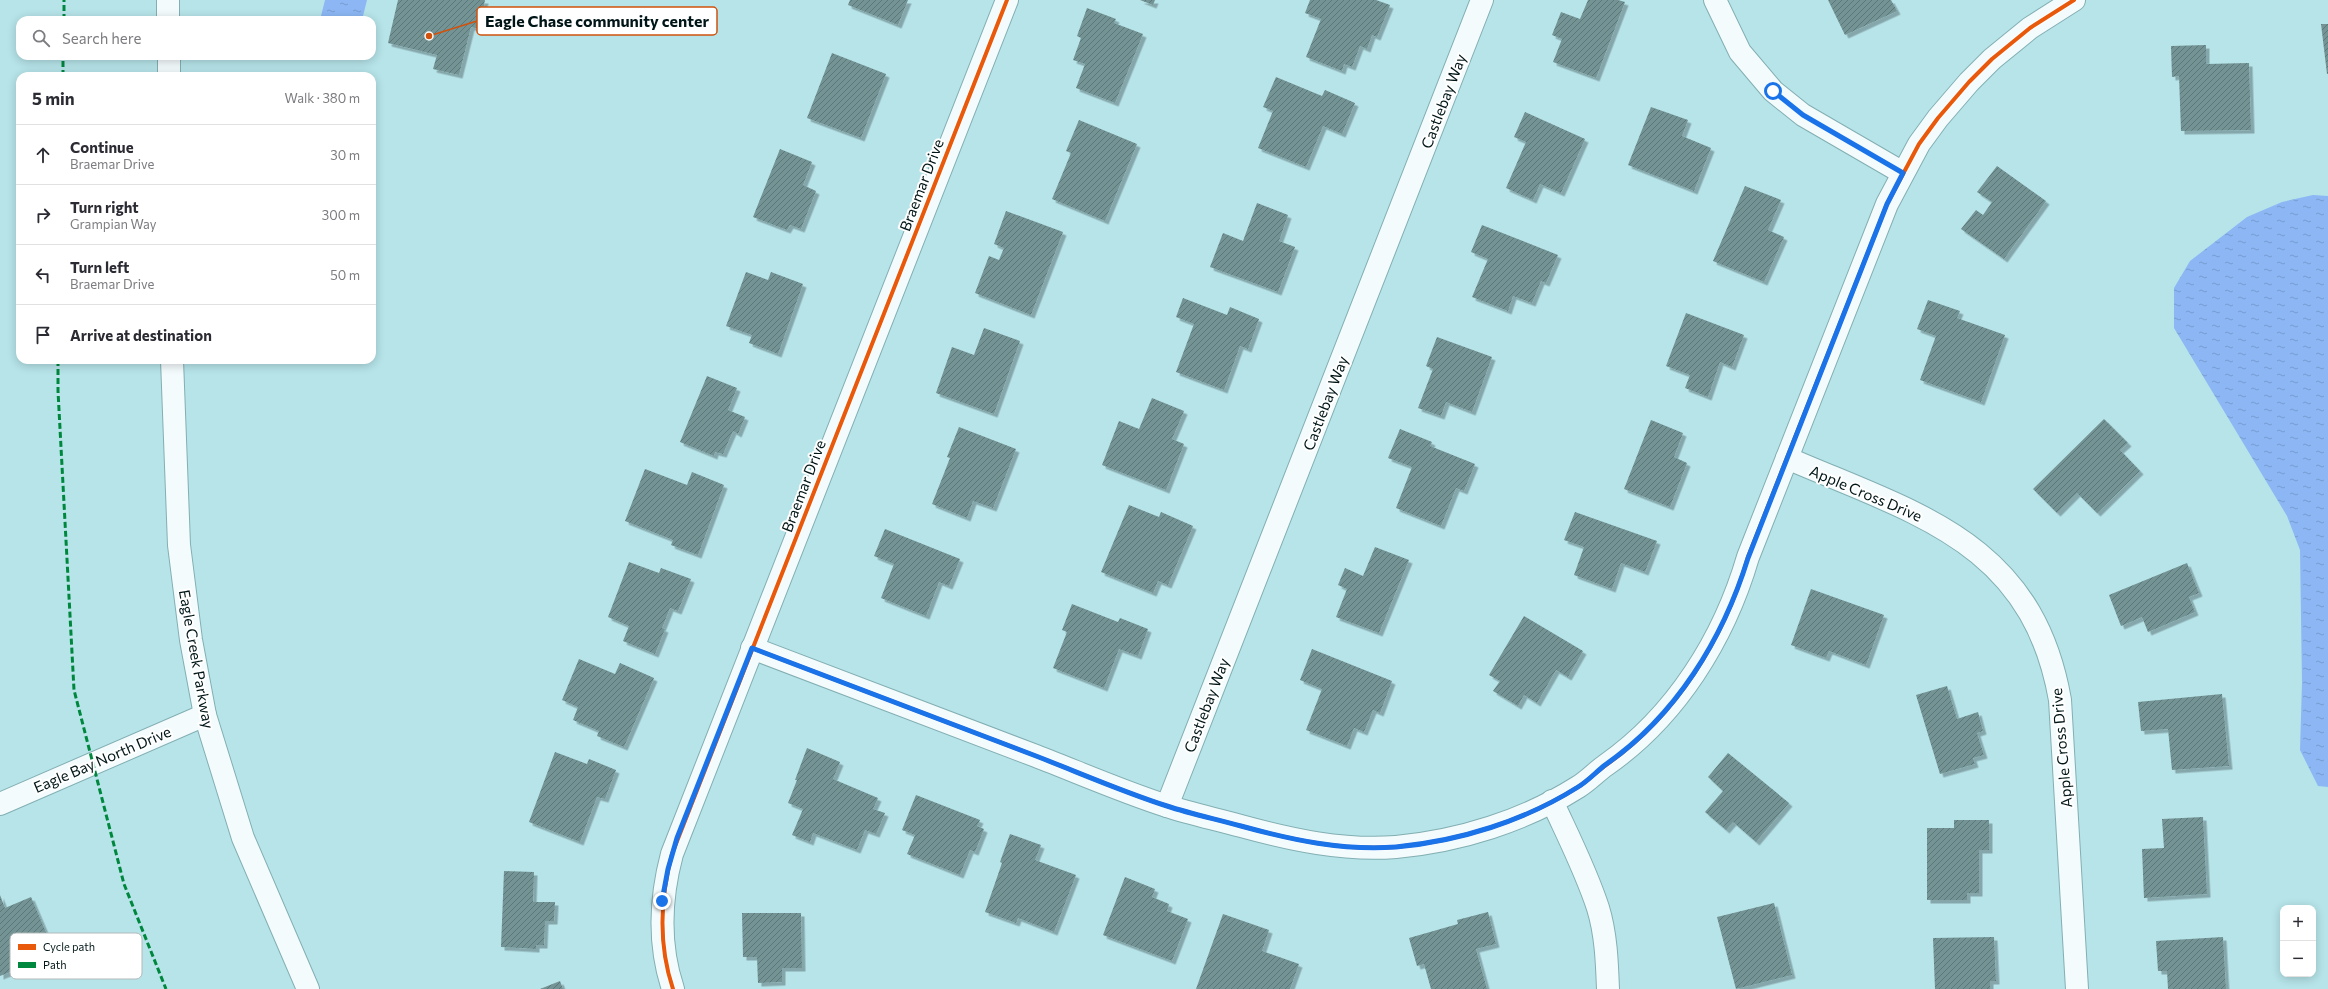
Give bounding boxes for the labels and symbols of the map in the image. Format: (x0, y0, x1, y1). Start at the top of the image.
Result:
callout: Eagle Chase community center (477, 7, 717, 35)
text: Eagle Chase community center (485, 11, 709, 30)
street label: Castlebay Way (1417, 51, 1469, 151)
route start (1764, 82, 1782, 100)
street label: Braemar Drive (895, 136, 947, 234)
street label: Castlebay Way (1299, 353, 1351, 453)
street label: Braemar Drive (777, 437, 829, 535)
street label: Apple Cross Drive (1807, 461, 1925, 525)
street label: Eagle Creek Parkway (176, 588, 218, 730)
street label: Castlebay Way (1180, 655, 1232, 755)
street label: Apple Cross Drive (2047, 687, 2075, 809)
street label: Eagle Bay North Drive (31, 722, 174, 796)
route end (653, 892, 671, 910)
legend (10, 933, 142, 979)
text: Cycle path (43, 940, 95, 953)
text: Path (43, 958, 66, 971)

